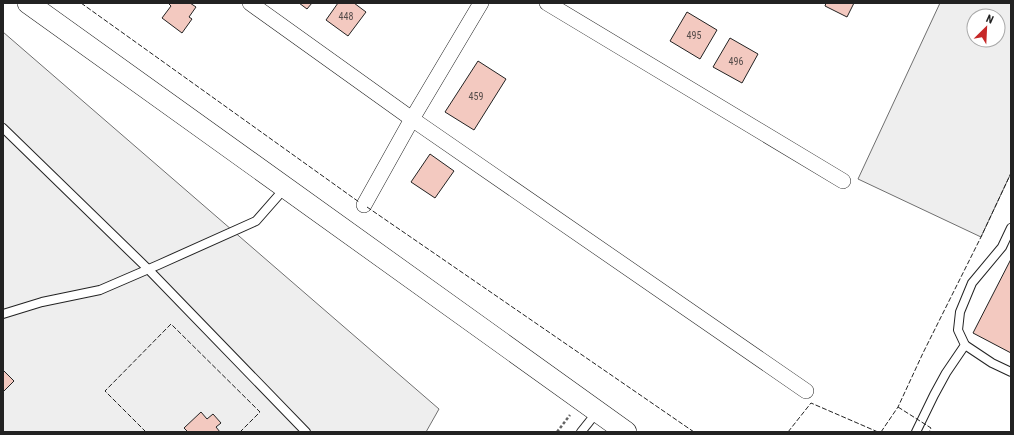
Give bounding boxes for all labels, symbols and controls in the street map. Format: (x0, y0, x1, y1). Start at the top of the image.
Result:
north arrow (966, 8, 1006, 48)
house number: 448 (339, 11, 353, 22)
text: N (984, 12, 996, 27)
house number: 495 (687, 30, 701, 41)
house number: 496 (729, 56, 743, 67)
house number: 459 (469, 91, 483, 102)

